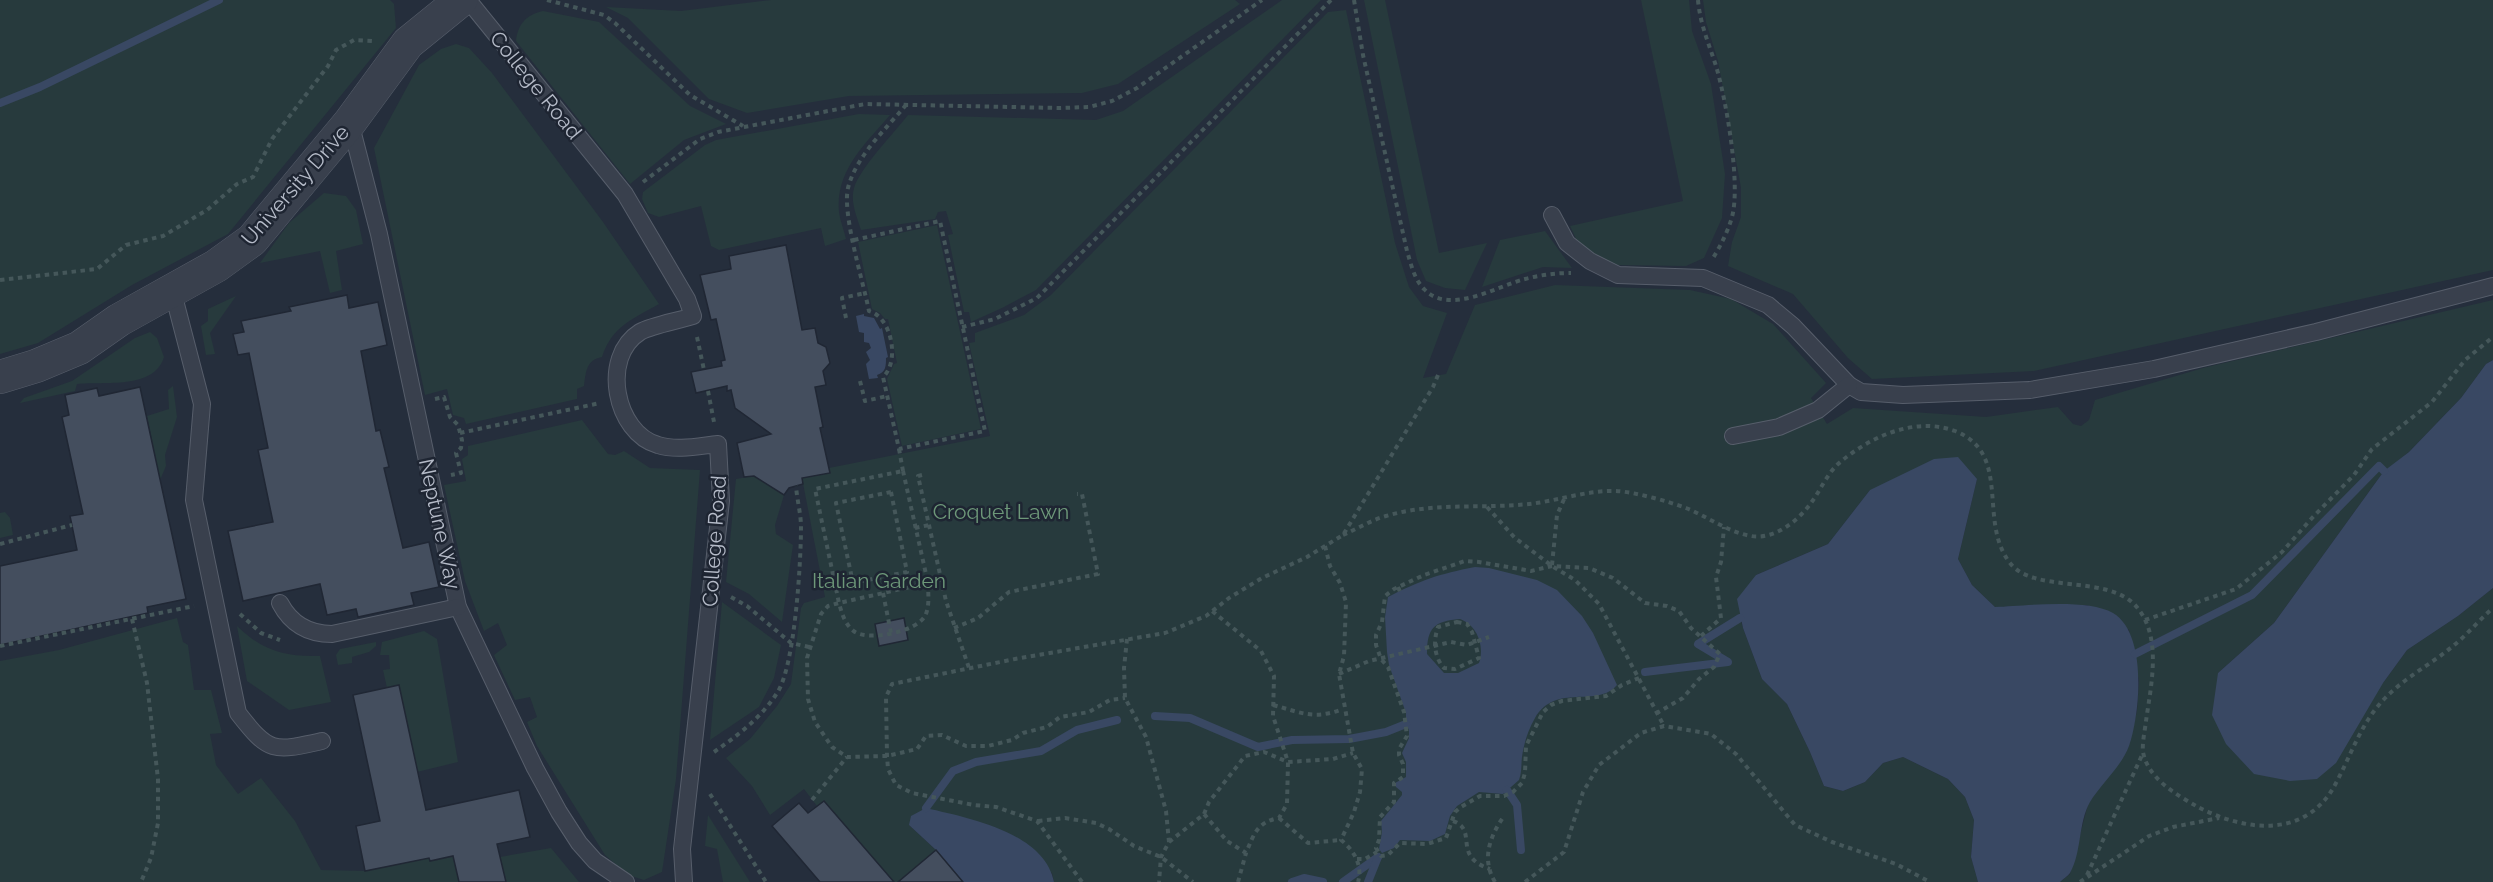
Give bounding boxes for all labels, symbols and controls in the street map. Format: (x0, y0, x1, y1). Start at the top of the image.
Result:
street label: College Road (485, 26, 587, 144)
street label: University Drive (236, 120, 354, 250)
street label: Neptune Way (414, 456, 466, 592)
street label: College Road (697, 474, 731, 608)
park label: Croquet Lawn (933, 499, 1069, 524)
park label: Italian Garden (812, 568, 946, 593)

